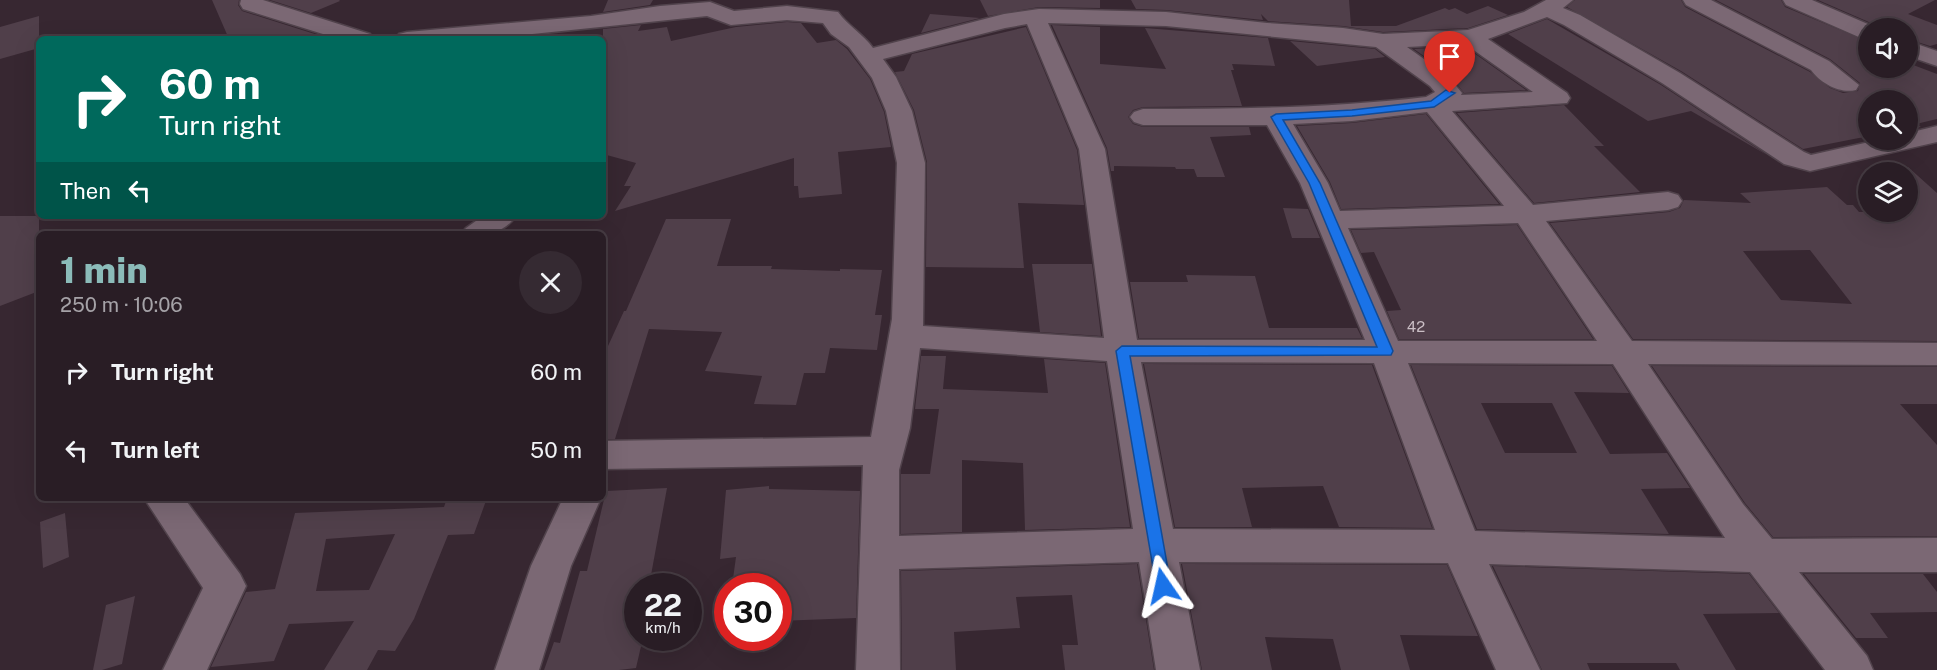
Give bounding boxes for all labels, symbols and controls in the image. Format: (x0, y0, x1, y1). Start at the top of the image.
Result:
map controls (1858, 18, 1918, 222)
button: sound (1858, 18, 1918, 78)
pin (1424, 31, 1475, 93)
icon: arrive (1433, 40, 1466, 73)
text: 60 m (159, 59, 261, 108)
icon: right (60, 60, 138, 138)
button: search (1858, 90, 1918, 150)
text: Turn right (159, 109, 282, 141)
button: layers (1858, 162, 1918, 222)
icon: left (123, 174, 156, 207)
text: Then (60, 178, 111, 204)
text: 1 min (60, 249, 148, 291)
button: close (519, 251, 582, 314)
text: 250 m · 10:06 (60, 293, 183, 317)
house number: 42 (1407, 318, 1425, 335)
icon: right (60, 356, 93, 389)
text: Turn right (111, 359, 214, 385)
text: 60 m (531, 359, 582, 385)
icon: left (60, 434, 93, 467)
text: Turn left (111, 437, 200, 463)
text: 50 m (530, 437, 582, 463)
position arrow (1131, 554, 1195, 618)
speed limit sign: 30 (714, 573, 792, 651)
text: 22 (644, 587, 682, 623)
text: km/h (645, 619, 681, 636)

